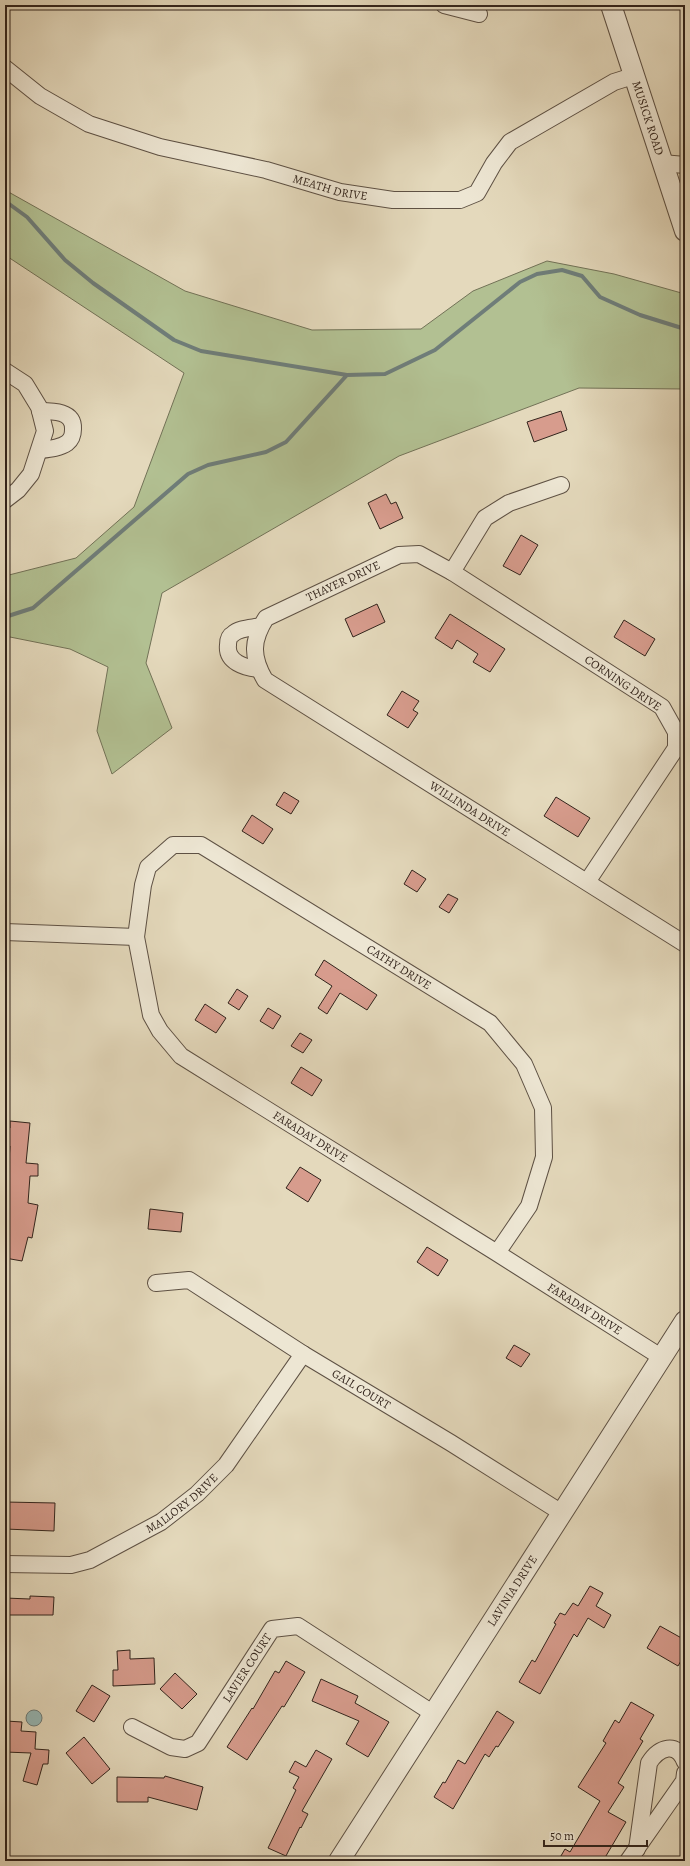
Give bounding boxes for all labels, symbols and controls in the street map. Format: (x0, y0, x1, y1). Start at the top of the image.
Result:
street label: MUSICK ROAD (628, 79, 668, 157)
street label: MEATH DRIVE (291, 170, 369, 204)
street label: THAYER DRIVE (303, 557, 383, 605)
street label: CORNING DRIVE (581, 651, 665, 715)
street label: WILLINDA DRIVE (425, 777, 513, 840)
street label: CATHY DRIVE (364, 941, 434, 993)
street label: FARADAY DRIVE (270, 1107, 351, 1166)
street label: FARADAY DRIVE (544, 1279, 625, 1338)
street label: GAIL COURT (329, 1365, 394, 1413)
street label: MALLORY DRIVE (143, 1470, 221, 1537)
street label: LAVINIA DRIVE (483, 1552, 541, 1629)
street label: LAVIER COURT (219, 1630, 275, 1705)
scale bar (544, 1822, 647, 1848)
text: 50 m (550, 1828, 574, 1844)

